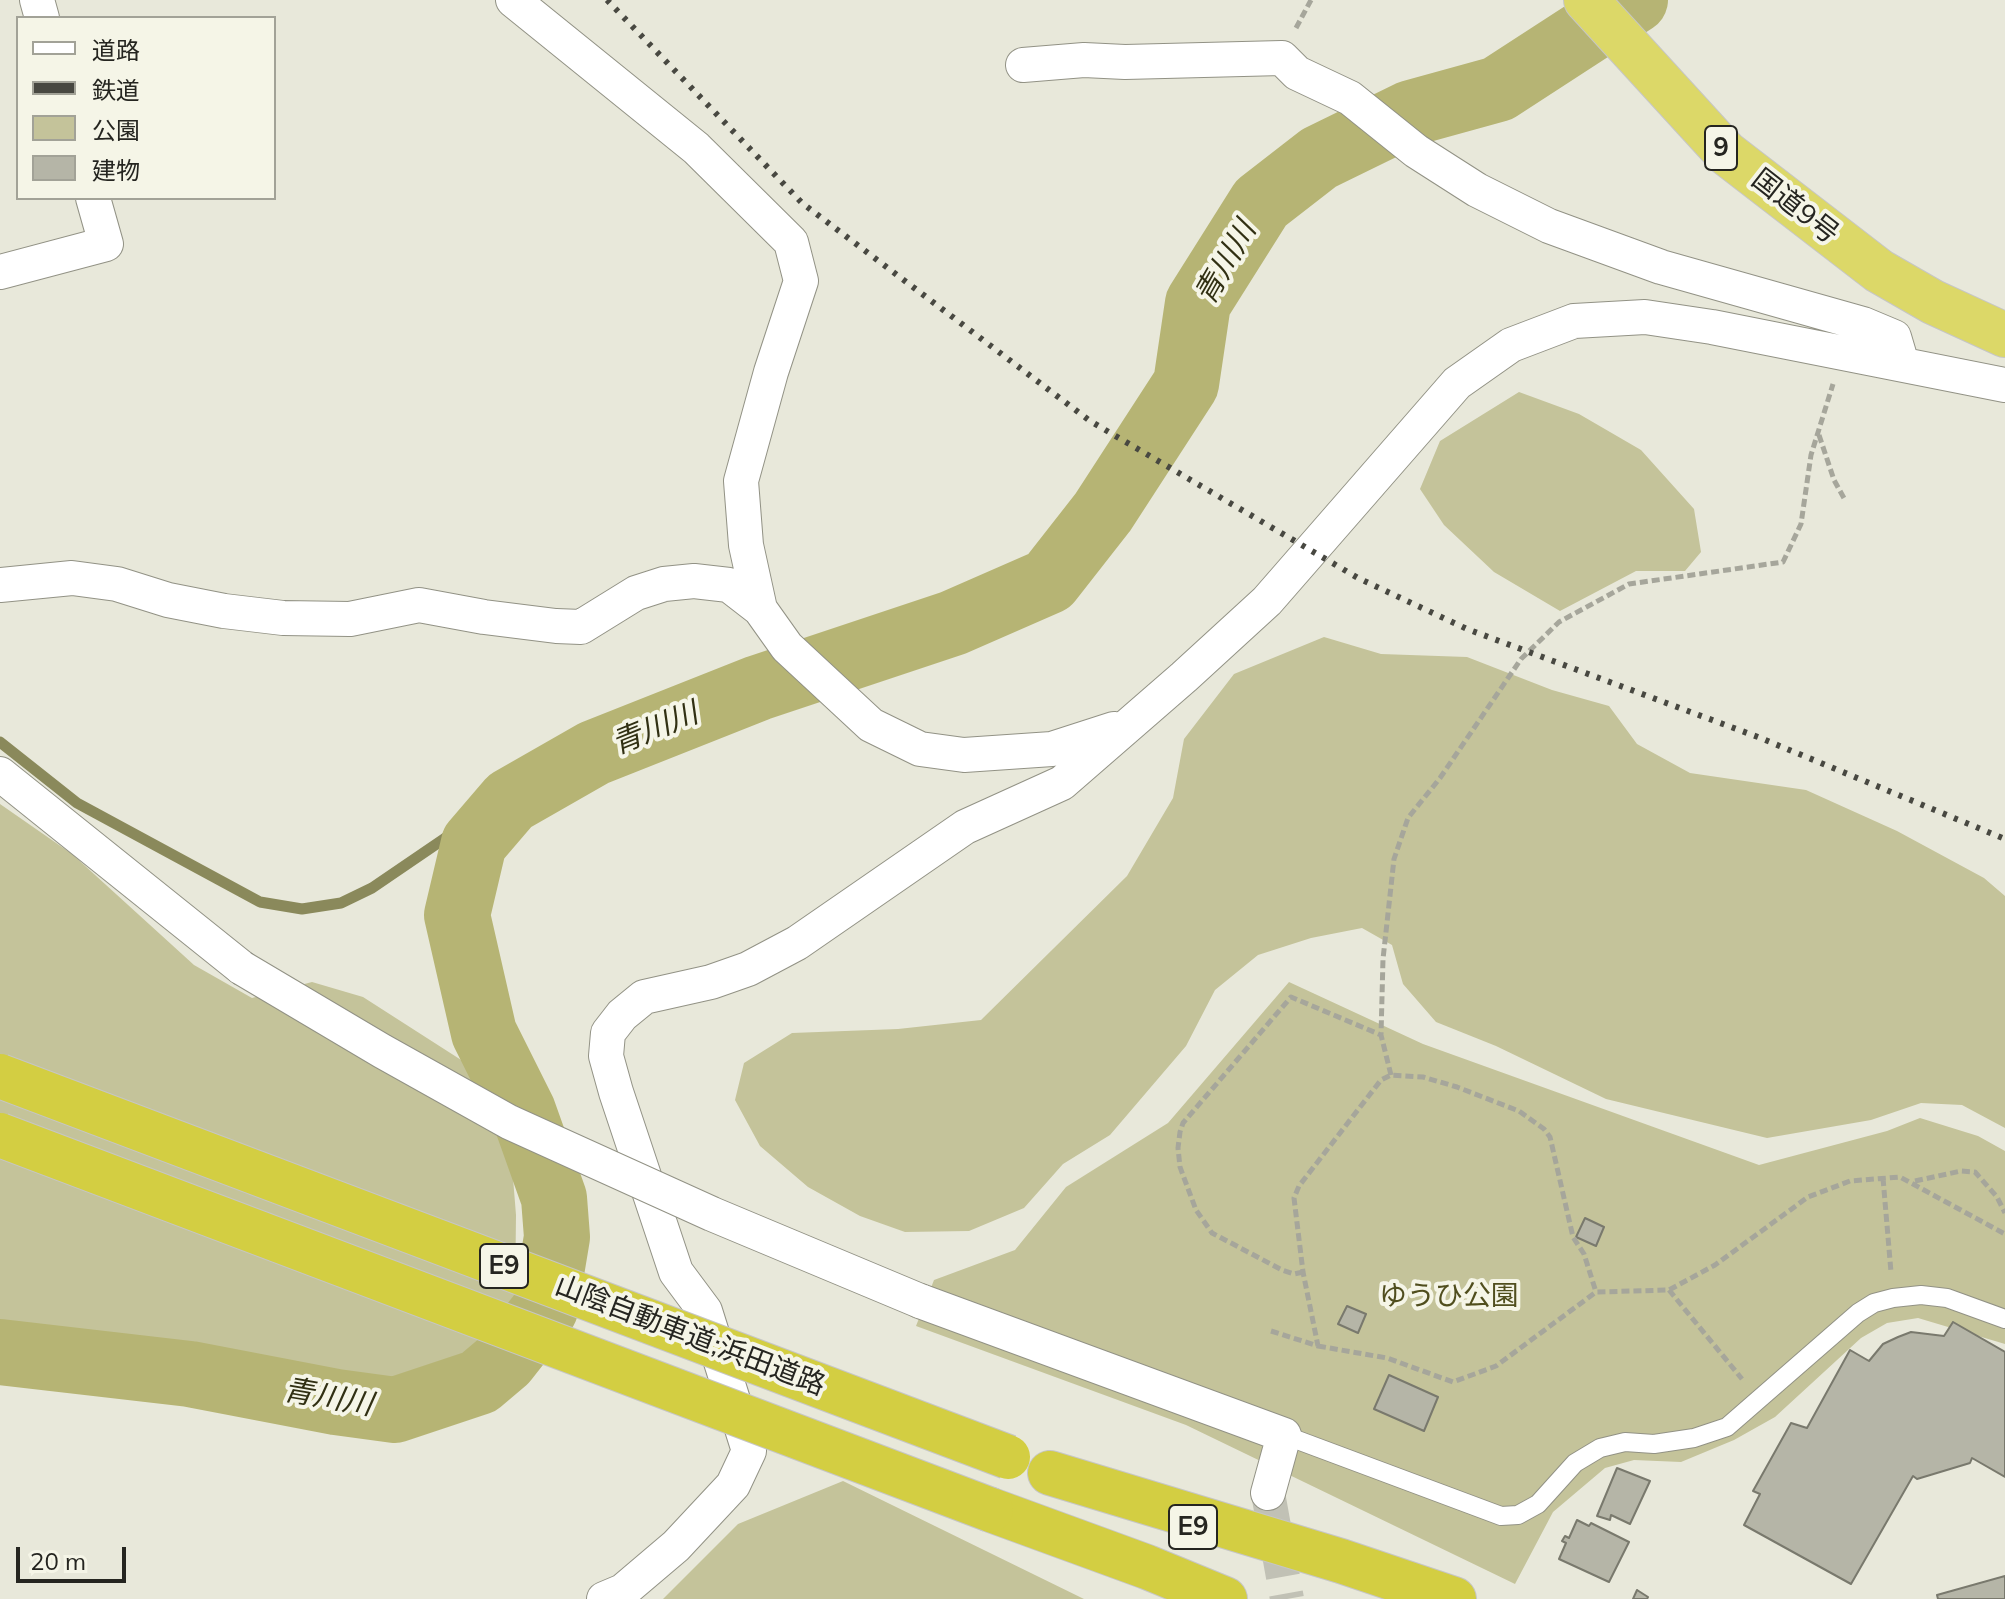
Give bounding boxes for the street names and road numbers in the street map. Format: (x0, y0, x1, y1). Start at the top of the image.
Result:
road number: 9 (1705, 126, 1737, 170)
street label: 国道9号 (1745, 163, 1845, 251)
road number: E9 (480, 1244, 528, 1288)
street label: 山陰自動車道;浜田道路 (550, 1269, 830, 1403)
road number: E9 (1169, 1505, 1217, 1549)

